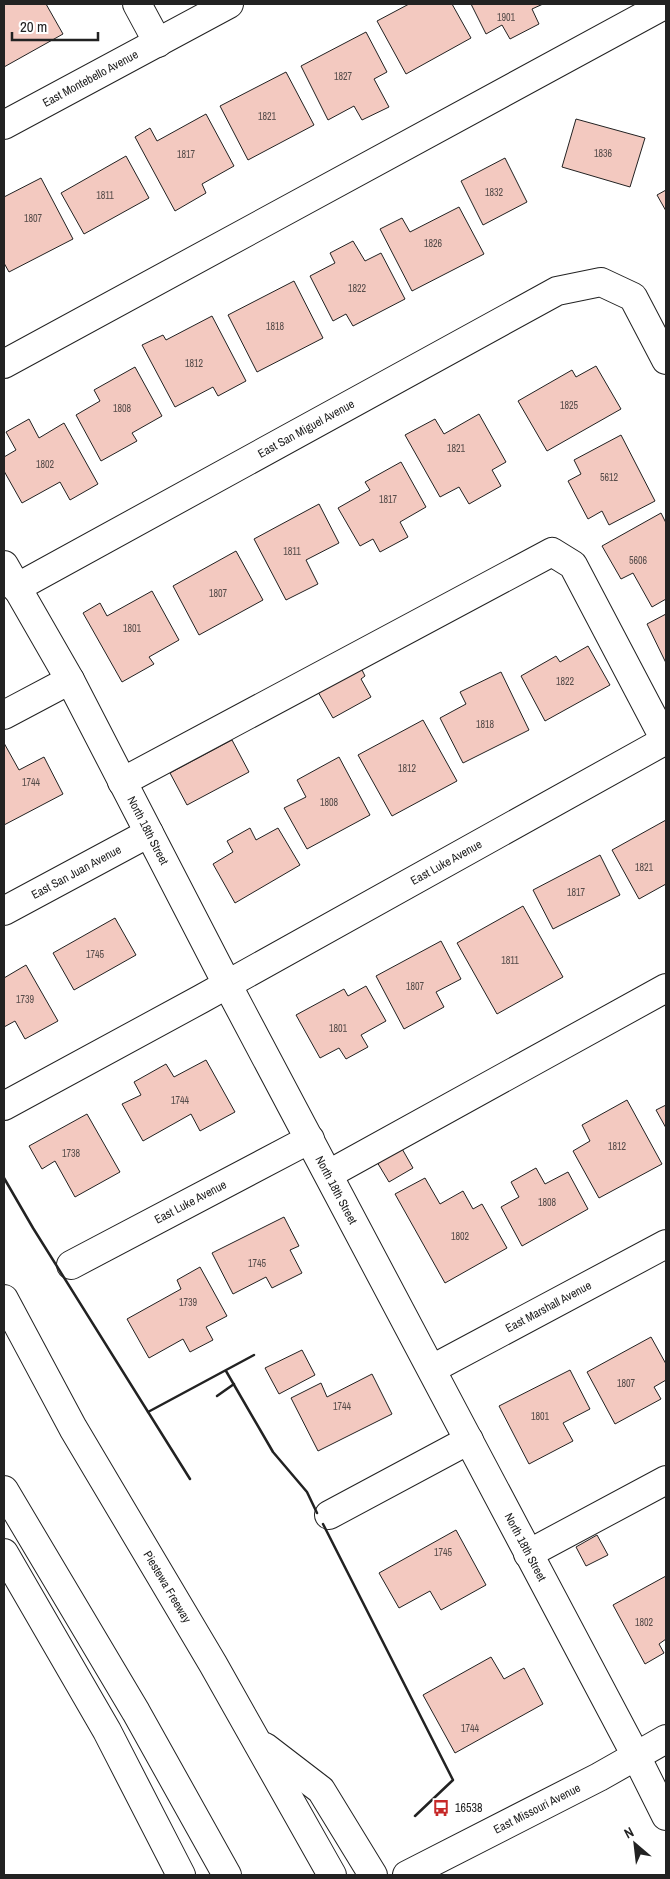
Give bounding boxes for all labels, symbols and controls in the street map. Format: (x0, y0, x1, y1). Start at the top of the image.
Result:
scale bar (12, 10, 99, 42)
house number: 1901 (497, 11, 516, 24)
text: 20 m (20, 16, 47, 37)
street label: East Montebello Avenue (40, 46, 141, 111)
house number: 1827 (334, 70, 353, 83)
house number: 1821 (258, 110, 277, 123)
house number: 1836 (594, 147, 613, 160)
house number: 1817 (177, 148, 196, 161)
house number: 1832 (485, 186, 504, 199)
house number: 1811 (96, 189, 114, 202)
house number: 1807 (24, 212, 43, 225)
house number: 1826 (424, 237, 443, 250)
house number: 1822 (348, 282, 367, 295)
house number: 1818 (266, 320, 285, 333)
house number: 1812 (185, 357, 204, 370)
street label: East San Miguel Avenue (255, 396, 357, 462)
house number: 1825 (560, 399, 579, 412)
house number: 1808 (113, 402, 132, 415)
house number: 1821 (447, 442, 466, 455)
house number: 1802 (36, 458, 55, 471)
house number: 5612 (600, 471, 619, 484)
house number: 1817 (379, 493, 398, 506)
house number: 1811 (283, 545, 301, 558)
house number: 5606 (629, 554, 648, 567)
house number: 1807 (209, 587, 228, 600)
house number: 1801 (123, 622, 142, 635)
house number: 1822 (556, 675, 575, 688)
house number: 1818 (476, 718, 495, 731)
house number: 1812 (398, 762, 417, 775)
house number: 1744 (22, 776, 41, 789)
street label: North 18th Street (123, 793, 172, 868)
house number: 1808 (320, 796, 339, 809)
street label: East Luke Avenue (408, 836, 485, 889)
street label: East San Juan Avenue (29, 842, 124, 903)
house number: 1821 (635, 861, 654, 874)
house number: 1817 (567, 886, 586, 899)
house number: 1745 (86, 948, 105, 961)
house number: 1811 (501, 954, 519, 967)
house number: 1807 (406, 980, 425, 993)
house number: 1739 (16, 993, 35, 1006)
house number: 1801 (329, 1022, 348, 1035)
house number: 1744 (171, 1094, 190, 1107)
house number: 1812 (608, 1140, 627, 1153)
house number: 1738 (62, 1147, 81, 1160)
street label: North 18th Street (312, 1153, 361, 1227)
street label: East Luke Avenue (152, 1176, 229, 1228)
house number: 1808 (538, 1196, 557, 1209)
house number: 1802 (451, 1230, 470, 1243)
house number: 1745 (248, 1257, 267, 1270)
street label: East Marshall Avenue (503, 1277, 594, 1336)
house number: 1739 (179, 1296, 198, 1309)
house number: 1807 (617, 1377, 636, 1390)
house number: 1744 (333, 1400, 352, 1413)
house number: 1801 (531, 1410, 550, 1423)
street label: North 18th Street (501, 1510, 550, 1584)
house number: 1745 (434, 1546, 453, 1559)
street label: Piestewa Freeway (140, 1548, 195, 1626)
house number: 1802 (635, 1616, 654, 1629)
house number: 1744 (461, 1722, 480, 1735)
street label: East Missouri Avenue (491, 1780, 583, 1838)
bus stop icon: 16538 (431, 1798, 451, 1818)
place label: 16538 (455, 1800, 482, 1816)
north arrow (610, 1819, 660, 1869)
text: N (621, 1823, 637, 1842)

